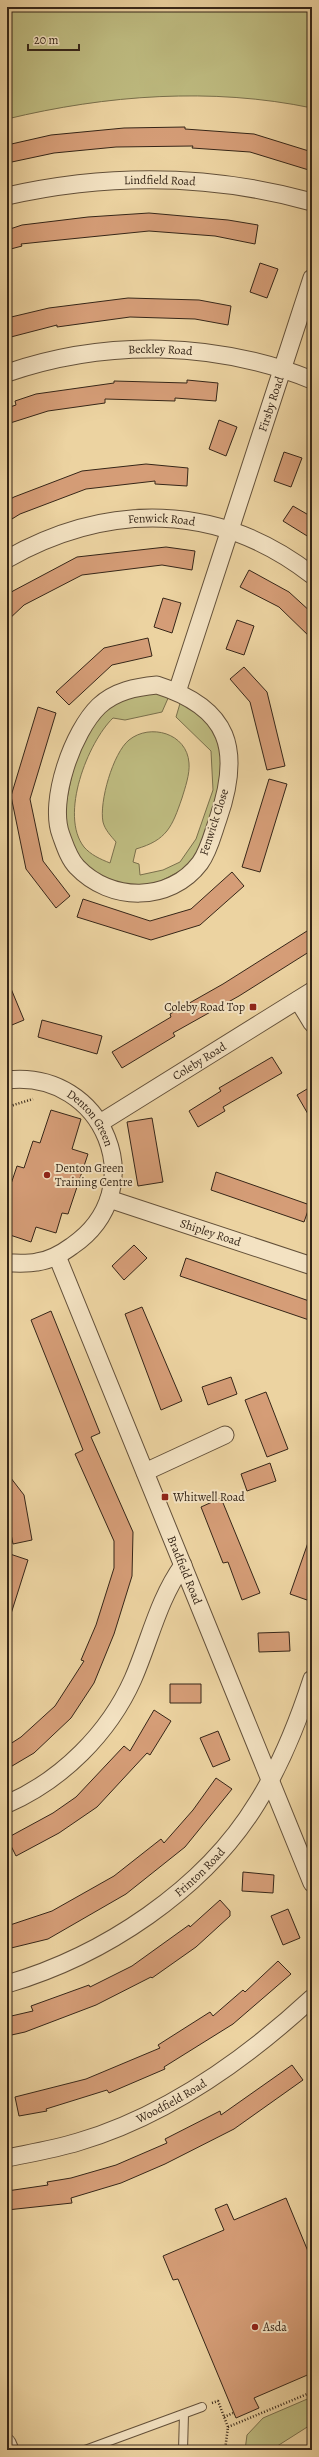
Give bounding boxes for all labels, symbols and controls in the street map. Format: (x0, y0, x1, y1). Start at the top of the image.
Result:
scale bar (28, 26, 79, 52)
text: 20 m (34, 32, 58, 48)
street label: Lindfield Road (124, 172, 197, 190)
street label: Beckley Road (128, 341, 194, 359)
street label: Firsby Road (254, 374, 288, 434)
street label: Fenwick Road (127, 510, 197, 530)
street label: Fenwick Close (196, 787, 232, 857)
place label: Coleby Road Top (164, 999, 245, 1015)
marker: Coleby Road Top (248, 1002, 258, 1012)
street label: Coleby Road (170, 1038, 230, 1084)
street label: Denton Green (64, 1086, 117, 1149)
place label: Denton Green Training Centre (55, 1160, 133, 1190)
marker: Denton Green Training Centre (42, 1170, 52, 1180)
street label: Shipley Road (178, 1215, 244, 1250)
place label: Whitwell Road (172, 1489, 245, 1505)
marker: Whitwell Road (160, 1492, 170, 1502)
street label: Bradfield Road (164, 1533, 206, 1607)
street label: Frinton Road (171, 1844, 229, 1900)
street label: Woodfield Road (133, 2075, 210, 2127)
place label: Asda (262, 2319, 287, 2335)
marker: Asda (250, 2322, 260, 2332)

